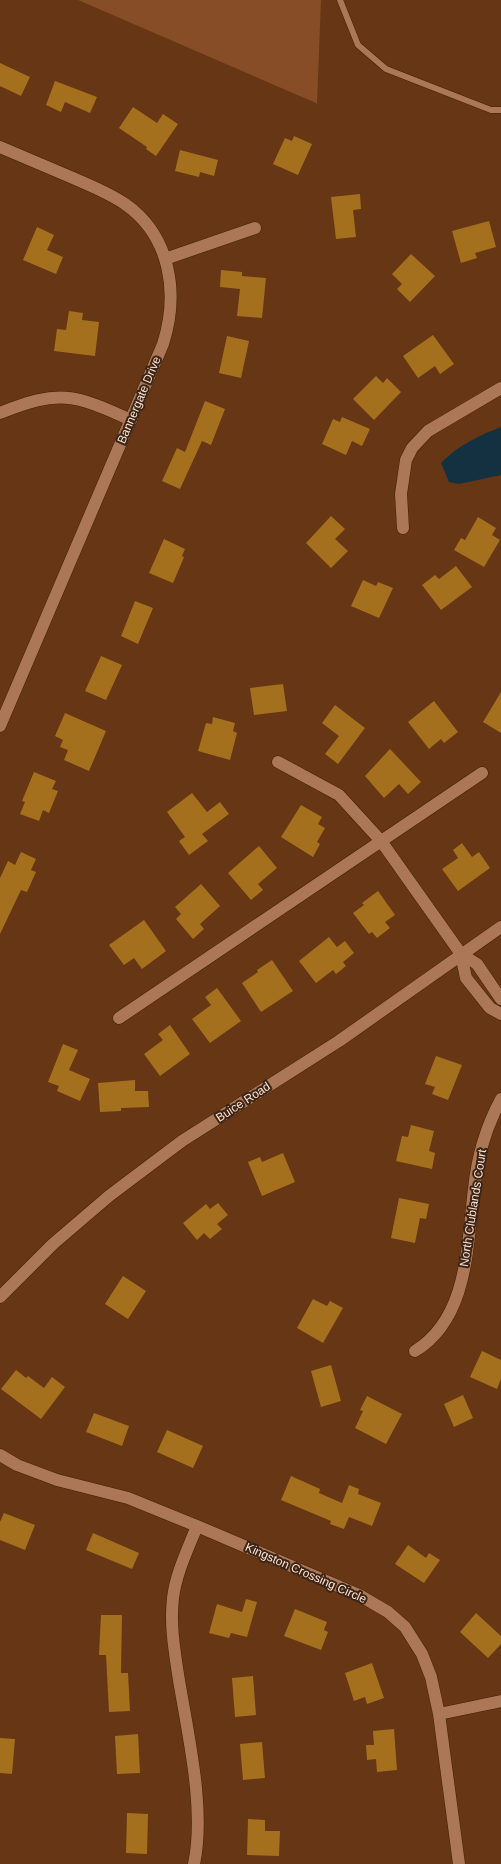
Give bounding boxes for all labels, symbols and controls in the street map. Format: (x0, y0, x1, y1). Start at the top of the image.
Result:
street label: Bannergate Drive (114, 354, 164, 446)
street label: Buice Road (213, 1079, 273, 1125)
street label: North Clublands Court (457, 1148, 489, 1268)
street label: Kingston Crossing Circle (243, 1540, 369, 1606)

